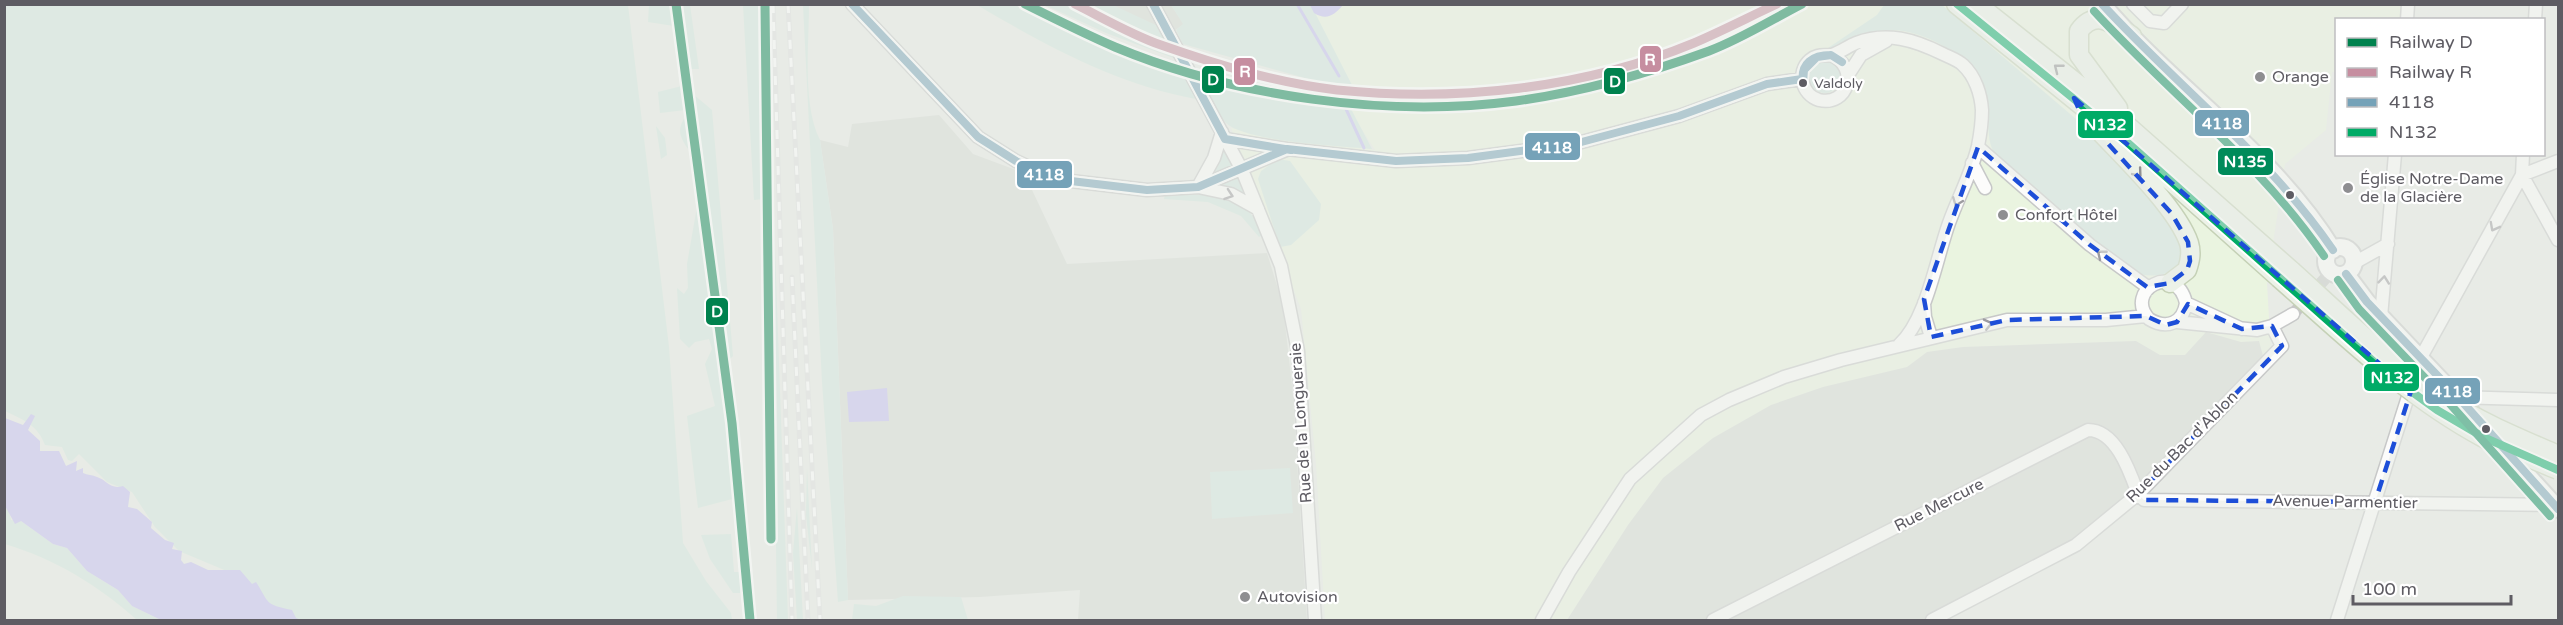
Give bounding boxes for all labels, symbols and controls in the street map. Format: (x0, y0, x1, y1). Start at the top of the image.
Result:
legend (2335, 18, 2545, 156)
text: Railway D (2389, 31, 2473, 53)
line badge: R (1639, 45, 1662, 73)
text: R (1644, 50, 1656, 70)
line badge: R (1233, 57, 1256, 86)
text: Railway R (2389, 61, 2472, 83)
text: R (1239, 62, 1251, 82)
one-way arrow (2053, 64, 2064, 75)
line badge: D (1201, 65, 1225, 94)
line badge: D (1603, 67, 1626, 95)
place label: Orange (2272, 67, 2329, 87)
text: D (1207, 70, 1219, 90)
marker: Orange (2253, 70, 2267, 84)
text: D (1609, 72, 1621, 92)
place label: Valdoly (1814, 75, 1863, 92)
marker: Valdoly (1797, 77, 1809, 89)
text: 4118 (2389, 91, 2434, 113)
line badge: 4118 (2194, 109, 2250, 137)
line badge: N132 (2077, 110, 2134, 139)
text: 4118 (2202, 114, 2242, 134)
text: N132 (2084, 115, 2127, 135)
text: N132 (2389, 121, 2437, 143)
line badge: 4118 (1524, 132, 1581, 161)
text: 4118 (1532, 138, 1572, 158)
line badge: N135 (2217, 147, 2274, 176)
text: N135 (2224, 152, 2267, 172)
line badge: 4118 (1016, 160, 1073, 189)
text: 4118 (1024, 165, 1064, 185)
one-way arrow (2131, 166, 2142, 177)
place label: Église Notre-Dame de la Glacière (2360, 169, 2503, 207)
marker: Église Notre-Dame de la Glacière (2341, 181, 2355, 195)
one-way arrow (1223, 187, 1234, 200)
unlabelled marker (2284, 189, 2296, 201)
one-way arrow (1952, 195, 1964, 206)
place label: Confort Hôtel (2015, 205, 2117, 225)
marker: Confort Hôtel (1996, 208, 2010, 222)
one-way arrow (2489, 221, 2501, 232)
one-way arrow (2097, 250, 2108, 261)
one-way arrow (2377, 276, 2390, 285)
line badge: D (705, 297, 729, 326)
text: D (711, 302, 723, 322)
one-way arrow (1983, 318, 1993, 331)
street label: Rue de la Longueraie (1285, 342, 1317, 504)
line badge: N132 (2363, 363, 2420, 392)
text: N132 (2371, 368, 2414, 388)
line badge: 4118 (2424, 377, 2481, 405)
text: 4118 (2432, 382, 2472, 402)
street label: Rue du Bac d'Ablon (2122, 387, 2242, 507)
unlabelled marker (2480, 423, 2492, 435)
street label: Rue Mercure (1891, 474, 1987, 536)
street label: Avenue Parmentier (2272, 491, 2419, 513)
scale bar (2353, 568, 2510, 606)
text: 100 m (2362, 578, 2417, 600)
place label: Autovision (1257, 587, 1338, 607)
marker: Autovision (1238, 590, 1252, 604)

